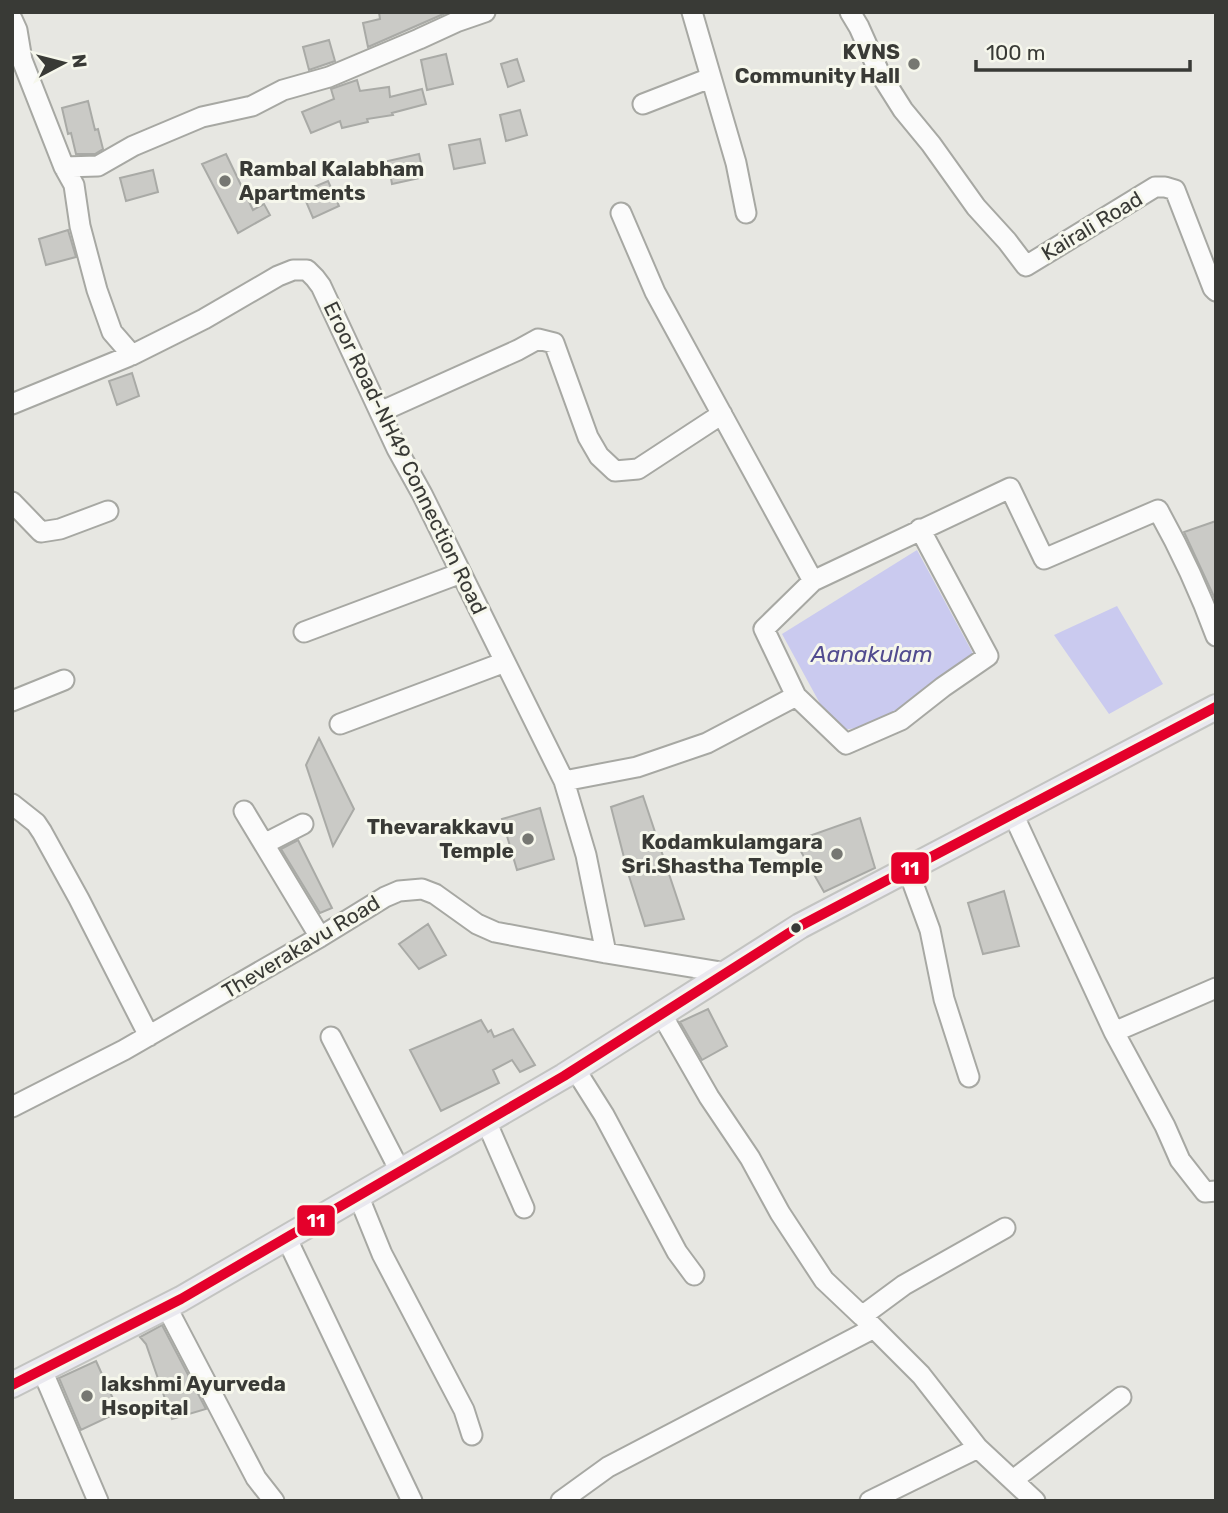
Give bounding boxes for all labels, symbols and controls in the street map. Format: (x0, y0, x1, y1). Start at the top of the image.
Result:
north arrow (28, 28, 98, 98)
scale bar (976, 28, 1190, 72)
place label: KVNS Community Hall (735, 39, 900, 88)
text: 100 m (986, 40, 1045, 65)
text: N (67, 53, 92, 69)
marker: KVNS Community Hall (906, 56, 922, 72)
place label: Rambal Kalabham Apartments (239, 156, 424, 205)
marker: Rambal Kalabham Apartments (217, 173, 233, 189)
street label: Kairali Road (1037, 186, 1147, 266)
street label: Eroor Road-NH49 Connection Road (319, 297, 492, 618)
water label: Aanakulam (810, 640, 933, 668)
place label: Thevarakkavu Temple (367, 814, 514, 863)
place label: Kodamkulamgara Sri.Shastha Temple (621, 829, 823, 878)
marker: Thevarakkavu Temple (520, 831, 536, 847)
marker: Kodamkulamgara Sri.Shastha Temple (829, 846, 845, 862)
line badge: 11 (890, 851, 930, 885)
text: 11 (901, 857, 919, 880)
street label: Theverakavu Road (217, 890, 384, 1004)
unlabelled marker (789, 921, 803, 935)
line badge: 11 (296, 1204, 336, 1237)
text: 11 (307, 1209, 325, 1232)
place label: lakshmi Ayurveda Hsopital (101, 1371, 286, 1420)
marker: lakshmi Ayurveda Hsopital (79, 1388, 95, 1404)

